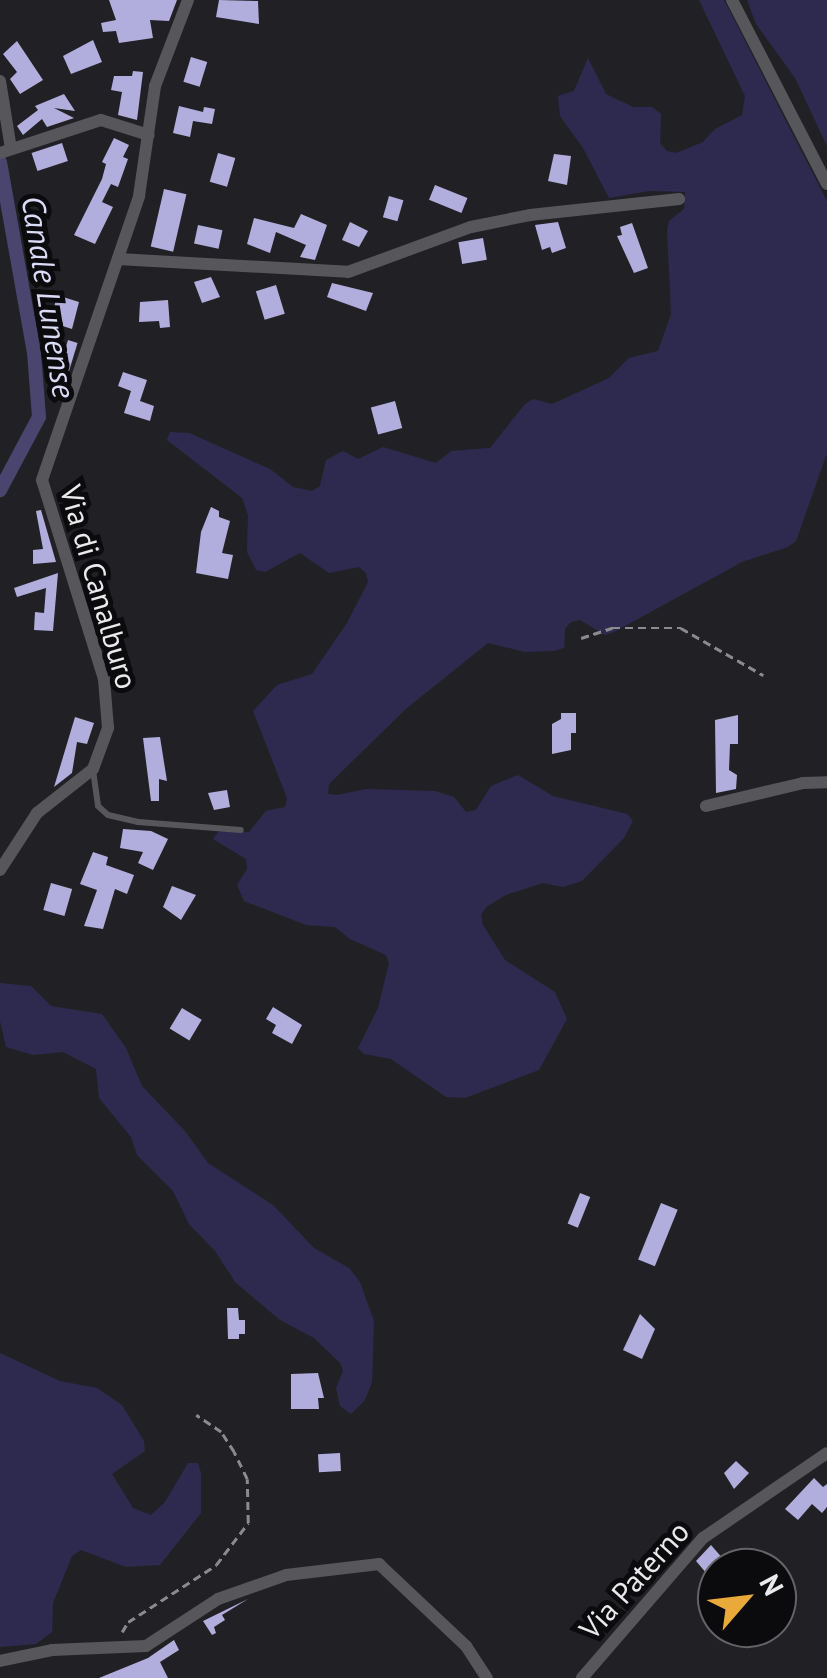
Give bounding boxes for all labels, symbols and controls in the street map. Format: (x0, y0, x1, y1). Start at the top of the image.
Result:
water label: Canale Lunense (14, 193, 84, 401)
street label: Via di Canalburo (53, 481, 145, 693)
street label: Via Paterno (572, 1514, 696, 1646)
north arrow (697, 1548, 797, 1648)
text: N (752, 1568, 793, 1601)

